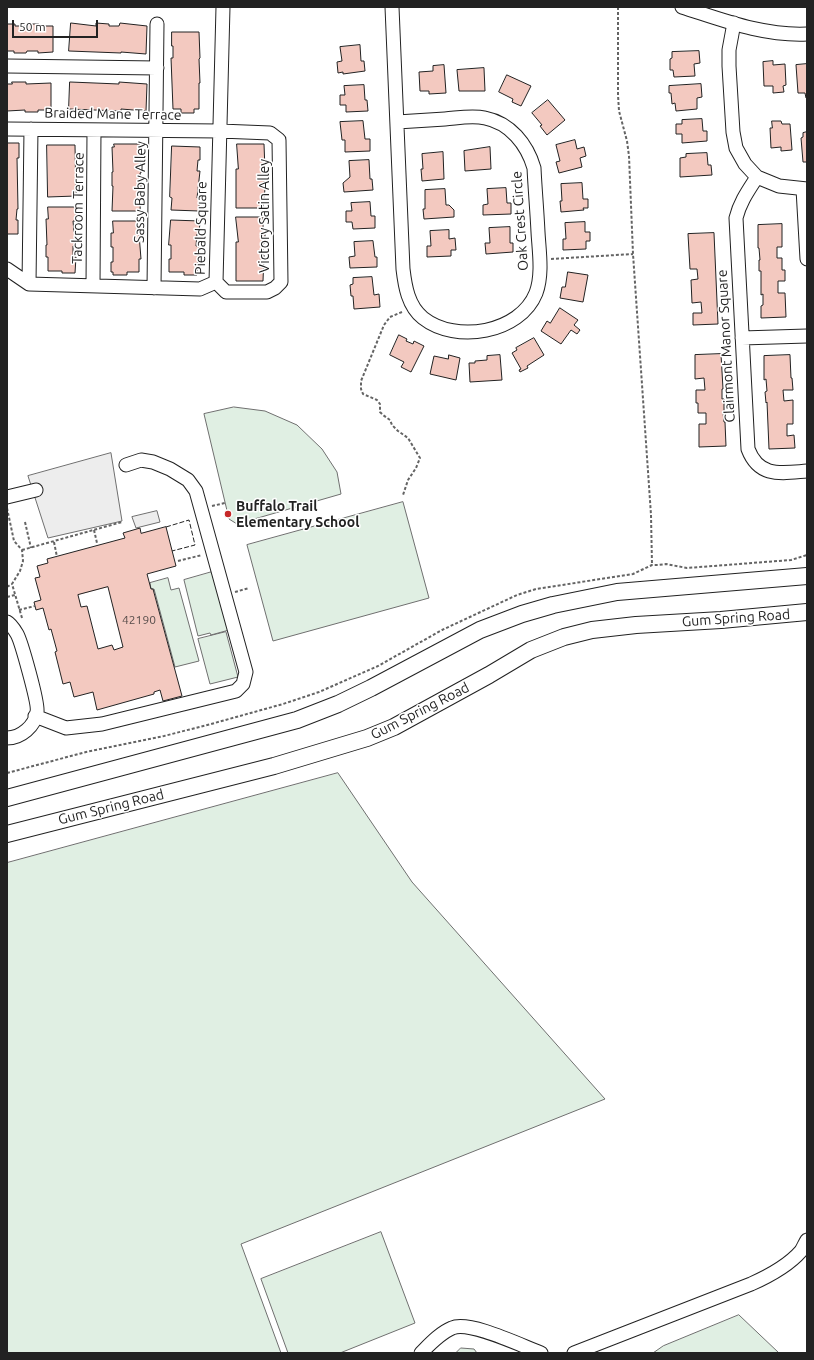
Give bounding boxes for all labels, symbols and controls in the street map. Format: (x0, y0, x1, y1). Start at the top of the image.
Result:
scale bar (14, 12, 100, 38)
text: 50 m (19, 20, 46, 33)
street label: Braided Mane Terrace (44, 104, 182, 124)
street label: Sassy Baby Alley (131, 141, 149, 243)
street label: Tackroom Terrace (69, 152, 87, 264)
street label: Victory Satin Alley (256, 159, 272, 273)
street label: Oak Crest Circle (508, 171, 532, 271)
street label: Piebald Square (192, 181, 210, 275)
street label: Clairmont Manor Square (714, 269, 738, 423)
place label: Buffalo Trail Elementary School (236, 498, 359, 530)
marker: Buffalo Trail Elementary School (223, 509, 233, 519)
street label: Gum Spring Road (681, 606, 791, 630)
house number: 42190 (122, 613, 156, 627)
street label: Gum Spring Road (368, 679, 472, 743)
street label: Gum Spring Road (56, 786, 166, 828)

